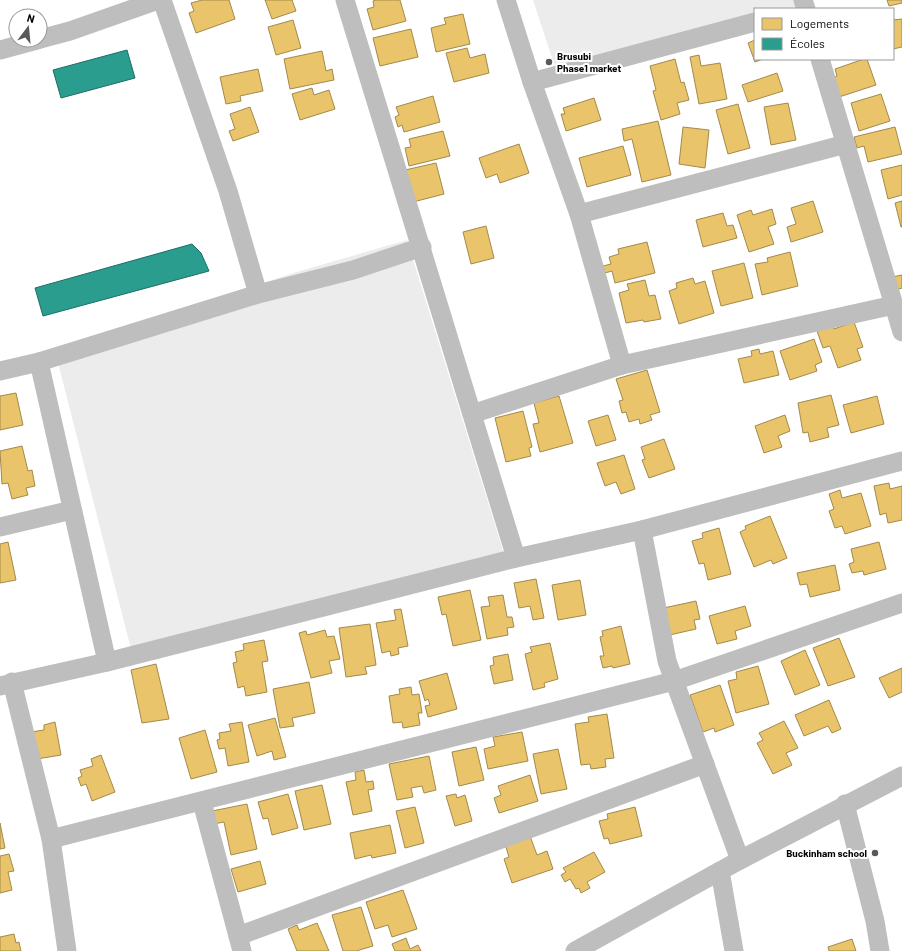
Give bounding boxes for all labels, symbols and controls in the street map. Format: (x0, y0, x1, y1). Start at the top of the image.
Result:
north arrow (8, 8, 48, 48)
legend (754, 8, 894, 60)
text: N (26, 11, 36, 25)
text: Logements (790, 16, 849, 30)
text: Écoles (790, 36, 825, 50)
place label: Brusubi Phase1 market (557, 50, 621, 74)
marker: Brusubi Phase1 market (544, 57, 554, 67)
place label: Buckinham school (786, 847, 867, 859)
marker: Buckinham school (870, 848, 880, 858)

